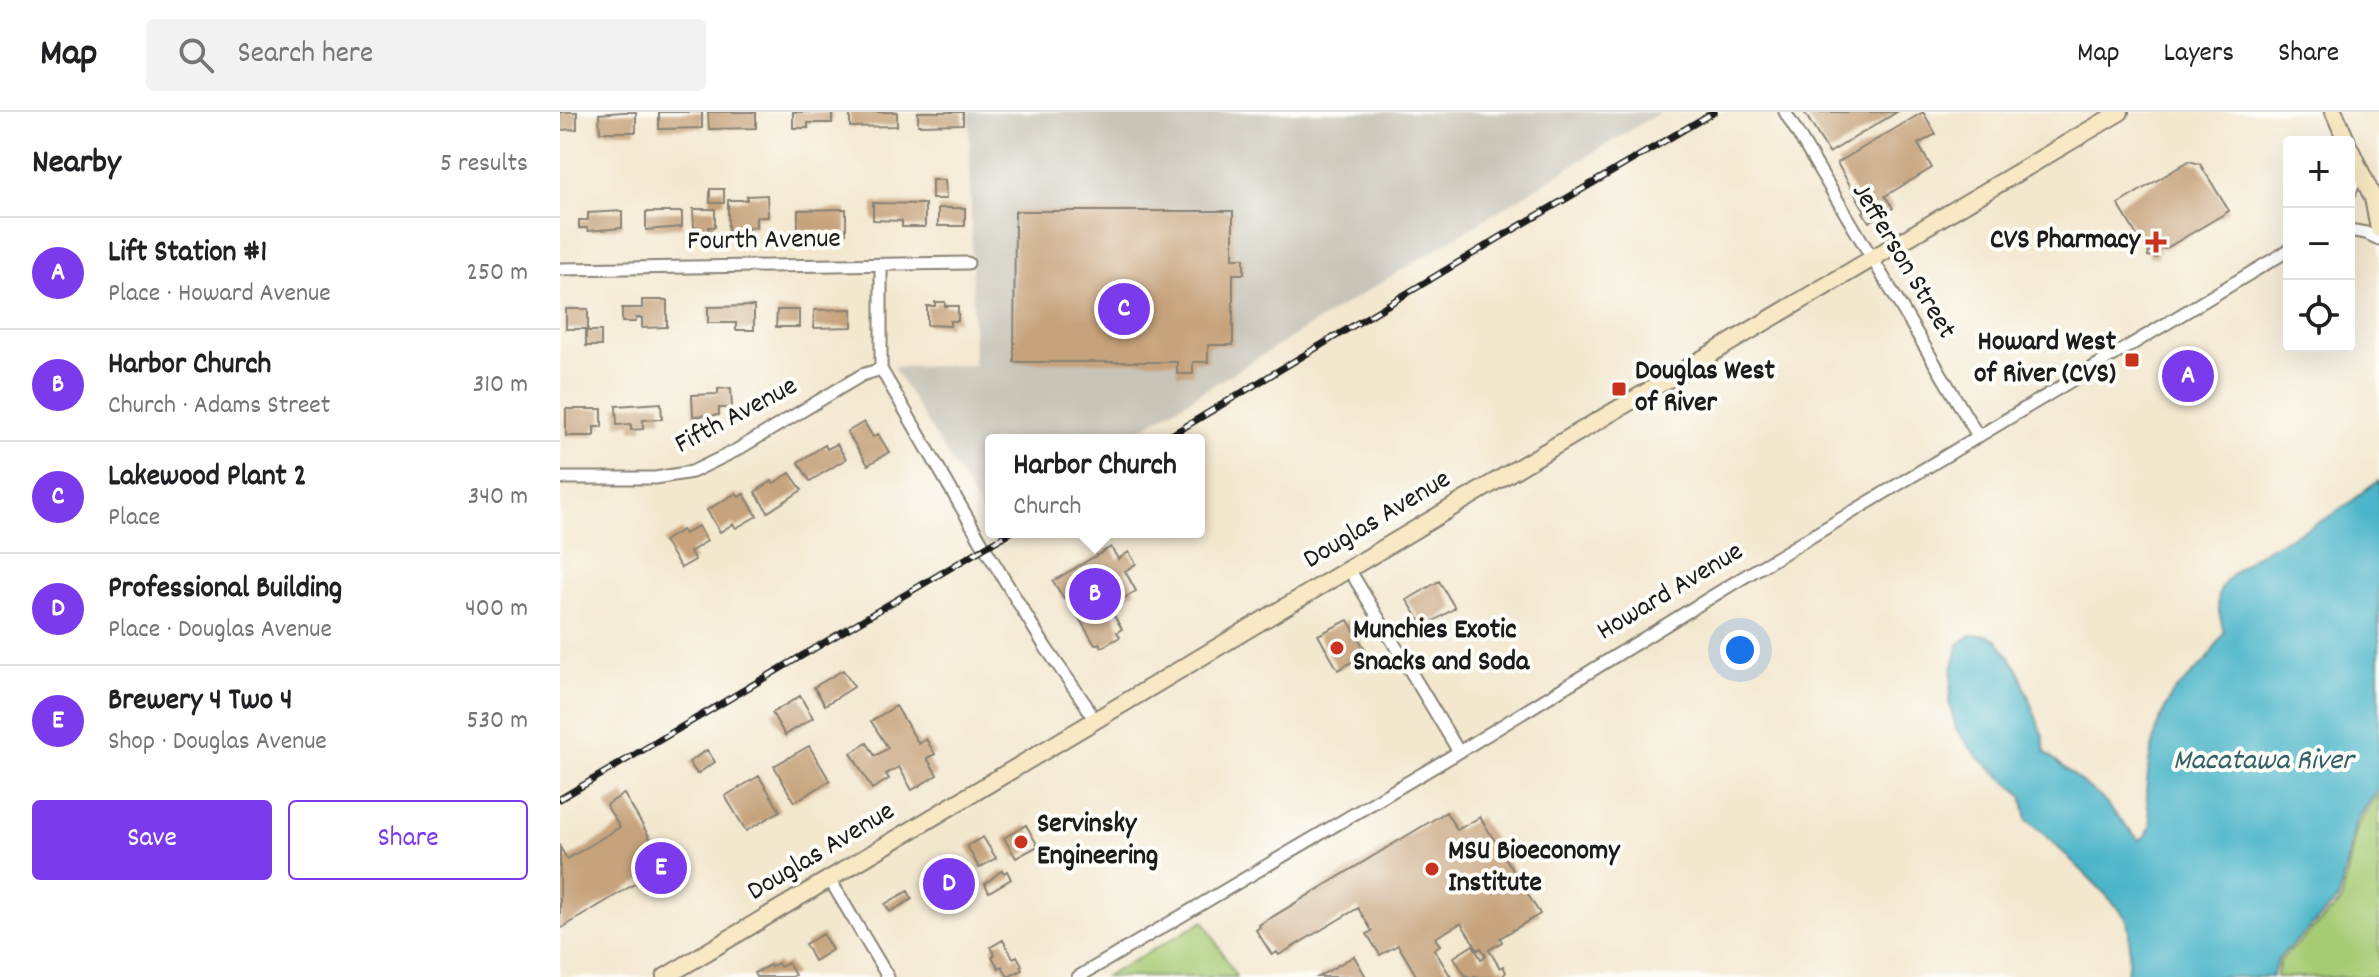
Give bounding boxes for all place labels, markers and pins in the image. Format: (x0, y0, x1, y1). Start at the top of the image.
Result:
place label: CVS Pharmacy (1990, 222, 2142, 262)
marker: CVS Pharmacy (2147, 233, 2165, 251)
pin: C (1098, 279, 1150, 339)
place label: Howard West of River (CVS) (1974, 324, 2117, 396)
pin: A (2162, 346, 2214, 406)
marker: Howard West of River (CVS) (2123, 351, 2141, 369)
place label: Douglas West of River (1635, 353, 1775, 425)
marker: Douglas West of River (1610, 380, 1628, 398)
pin: B (1069, 564, 1121, 624)
place label: Munchies Exotic Snacks and Soda (1353, 612, 1530, 684)
marker: Munchies Exotic Snacks and Soda (1328, 639, 1346, 657)
place label: Servinsky Engineering (1037, 806, 1158, 878)
marker: Servinsky Engineering (1012, 833, 1030, 851)
place label: MSU Bioeconomy Institute (1448, 833, 1621, 905)
pin: E (635, 838, 687, 898)
pin: D (923, 854, 975, 914)
marker: MSU Bioeconomy Institute (1423, 860, 1441, 878)

